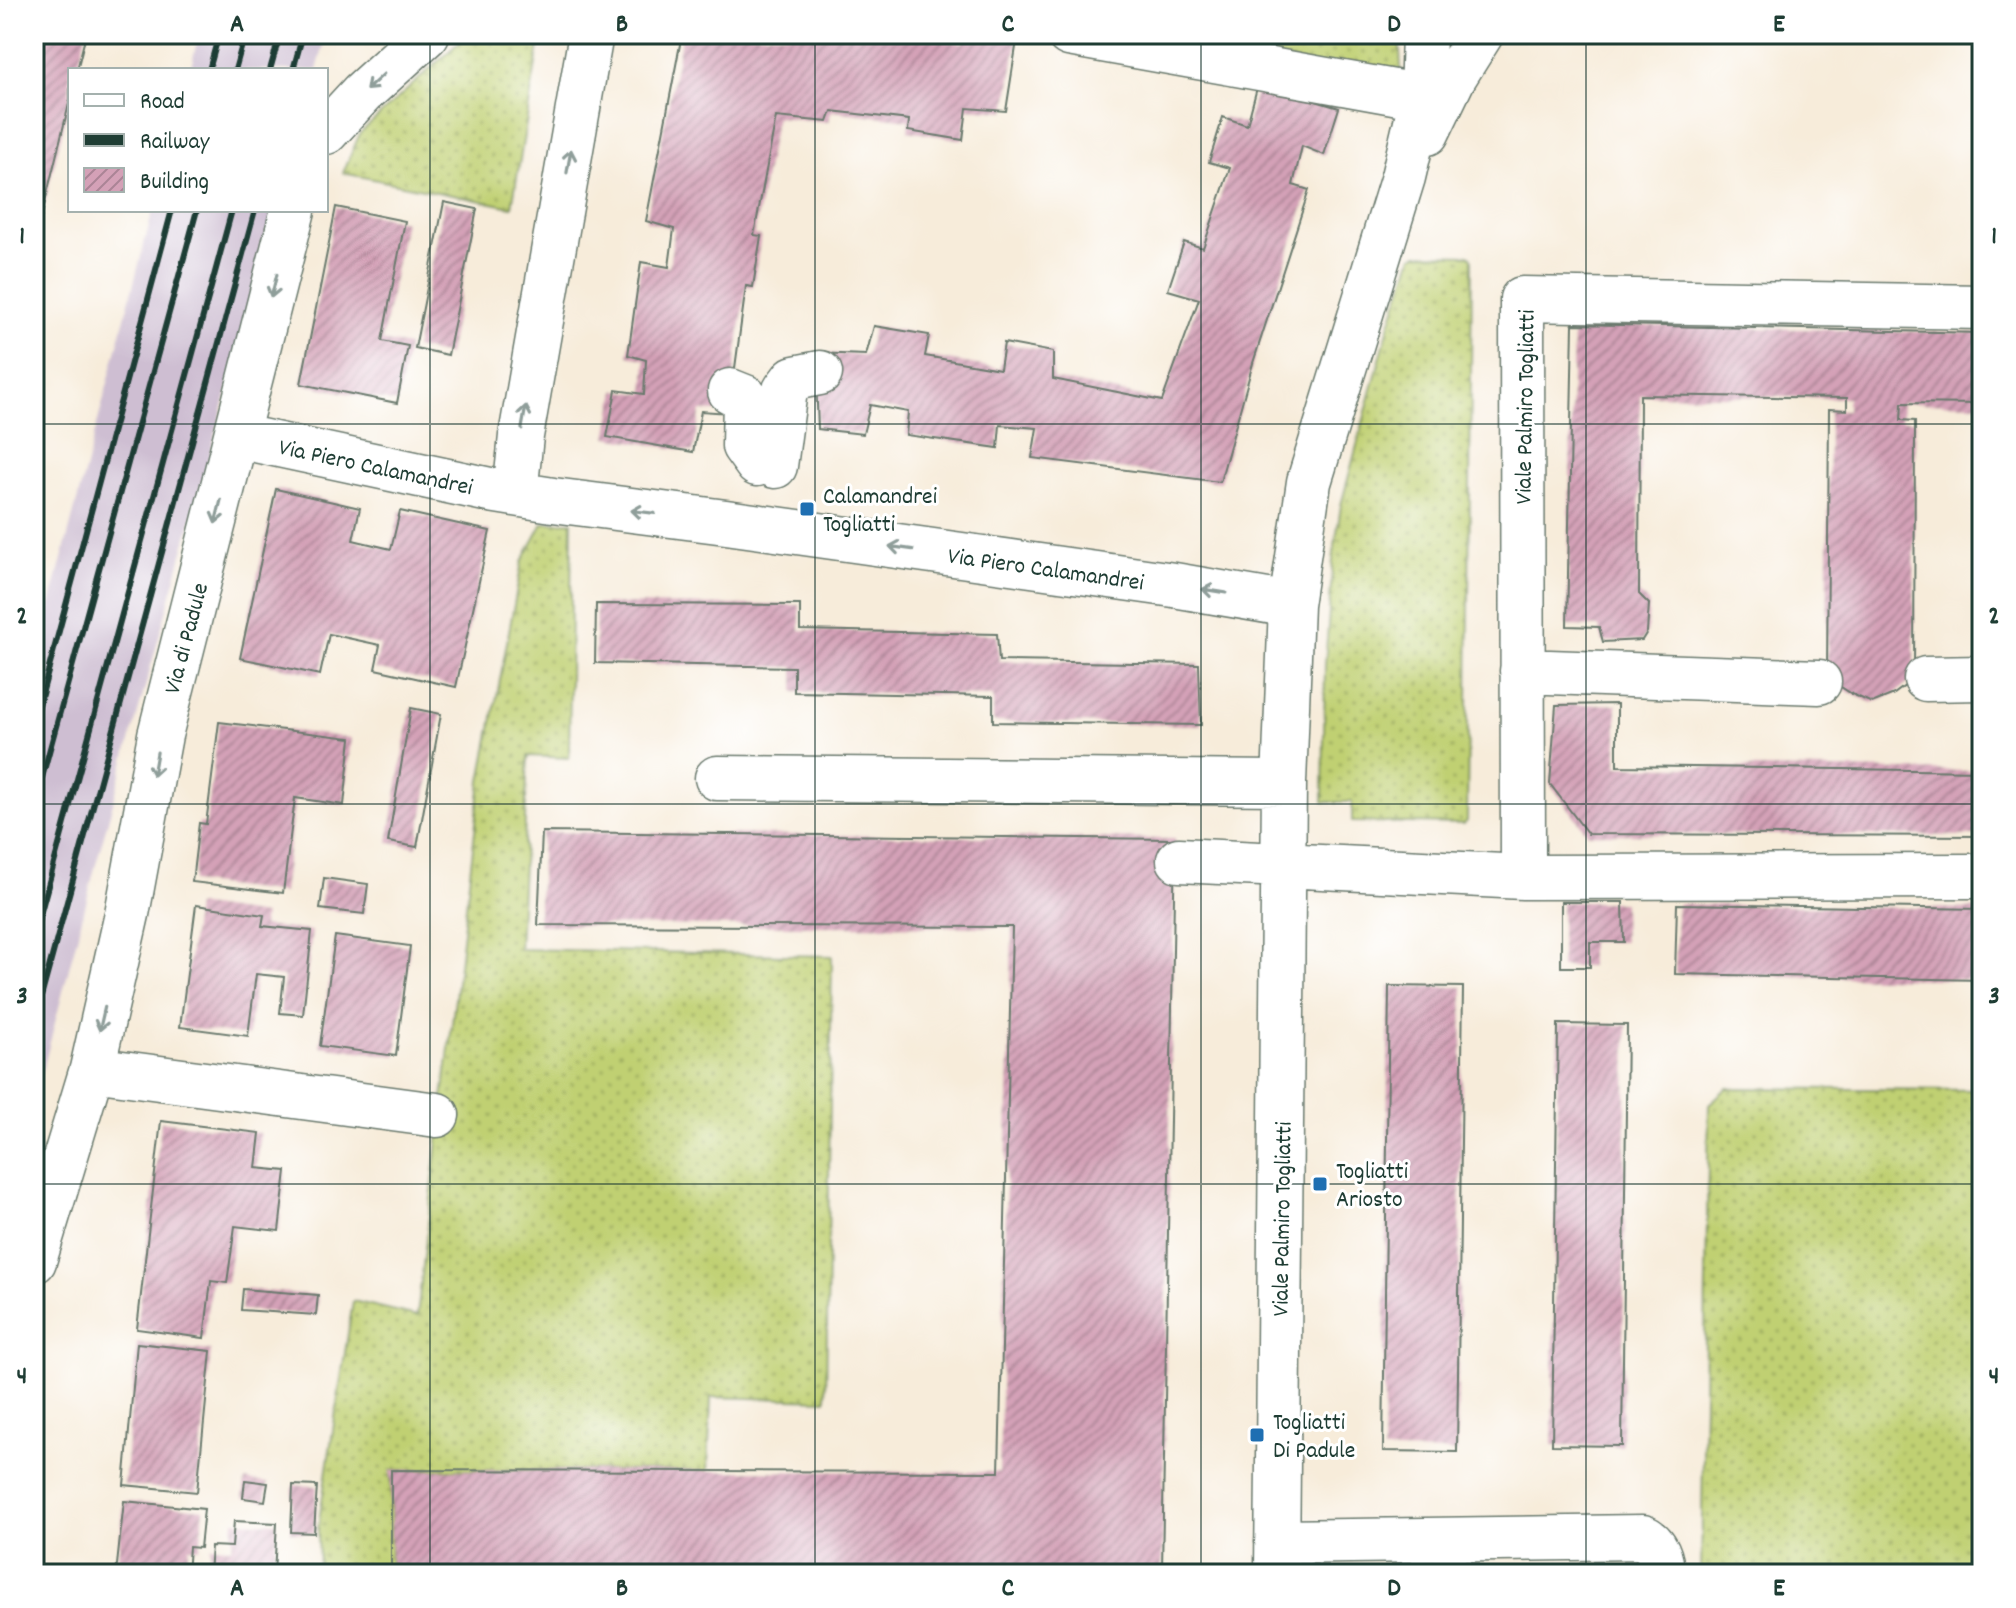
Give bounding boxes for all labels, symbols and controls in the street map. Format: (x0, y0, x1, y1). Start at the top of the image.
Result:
text: A (230, 7, 244, 44)
text: B (616, 7, 628, 44)
text: C (1002, 7, 1015, 44)
text: D (1387, 7, 1401, 44)
text: E (1773, 7, 1785, 44)
legend (68, 68, 328, 212)
one-way arrow (365, 72, 385, 90)
text: Road (140, 86, 185, 120)
text: Railway (140, 126, 211, 160)
one-way arrow (562, 148, 577, 174)
text: Building (140, 166, 209, 200)
text: 1 (19, 219, 25, 256)
text: 1 (1991, 219, 1997, 256)
one-way arrow (265, 272, 280, 298)
street label: Viale Palmiro Togliatti (1508, 309, 1546, 505)
one-way arrow (518, 405, 533, 430)
street label: Via Piero Calamandrei (275, 432, 476, 506)
place label: Calamandrei Togliatti (823, 481, 937, 543)
one-way arrow (209, 498, 224, 524)
marker: Calamandrei Togliatti (798, 500, 816, 518)
one-way arrow (630, 504, 657, 519)
one-way arrow (889, 540, 914, 555)
street label: Via Piero Calamandrei (945, 540, 1146, 602)
street label: Via di Padule (157, 579, 219, 698)
one-way arrow (1202, 583, 1227, 598)
text: 2 (16, 599, 28, 636)
text: 2 (1988, 599, 2000, 636)
one-way arrow (146, 751, 161, 776)
text: 3 (16, 979, 28, 1016)
text: 3 (1988, 979, 2000, 1016)
one-way arrow (94, 1005, 109, 1031)
street label: Viale Palmiro Togliatti (1265, 1121, 1303, 1317)
place label: Togliatti Ariosto (1336, 1156, 1408, 1218)
marker: Togliatti Ariosto (1311, 1175, 1329, 1193)
text: 4 (17, 1359, 27, 1396)
text: 4 (1989, 1359, 1999, 1396)
place label: Togliatti Di Padule (1273, 1407, 1355, 1469)
marker: Togliatti Di Padule (1248, 1426, 1266, 1444)
text: A (230, 1571, 244, 1608)
text: B (616, 1571, 628, 1608)
text: C (1002, 1571, 1015, 1608)
text: D (1387, 1571, 1401, 1608)
text: E (1773, 1571, 1785, 1608)

